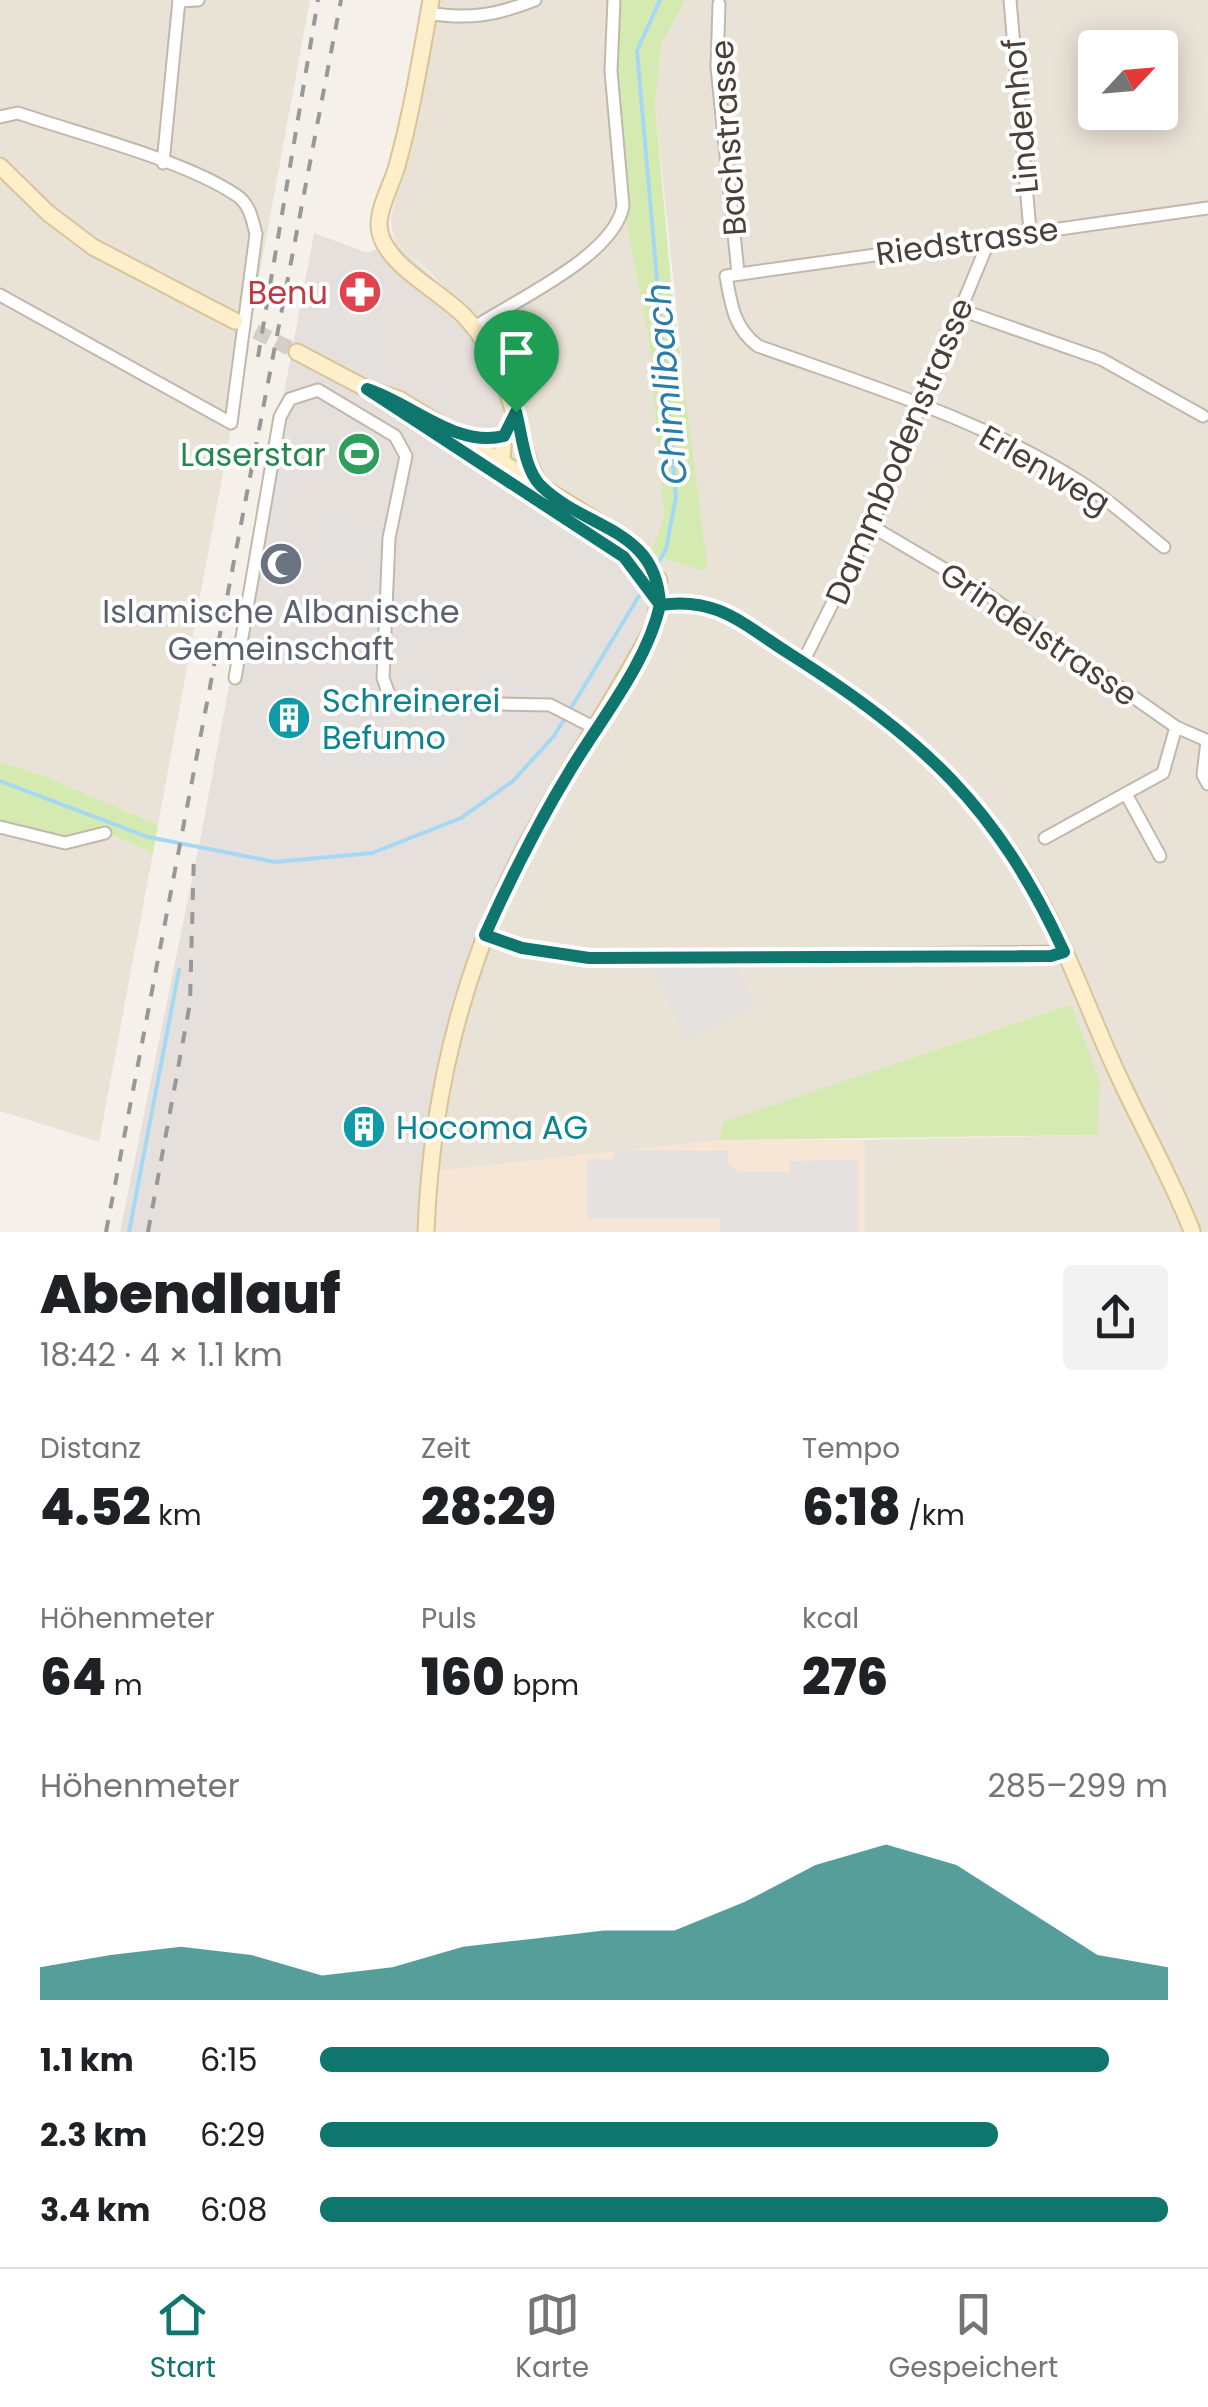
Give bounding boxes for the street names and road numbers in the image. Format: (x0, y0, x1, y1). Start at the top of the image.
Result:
street label: Lindenhof (991, 37, 1049, 195)
street label: Bachstrasse (699, 39, 757, 237)
street label: Riedstrasse (873, 206, 1061, 276)
street label: Dammbodenstrasse (814, 291, 984, 611)
street label: Erlenweg (971, 413, 1119, 525)
street label: Grindelstrasse (931, 551, 1147, 717)

